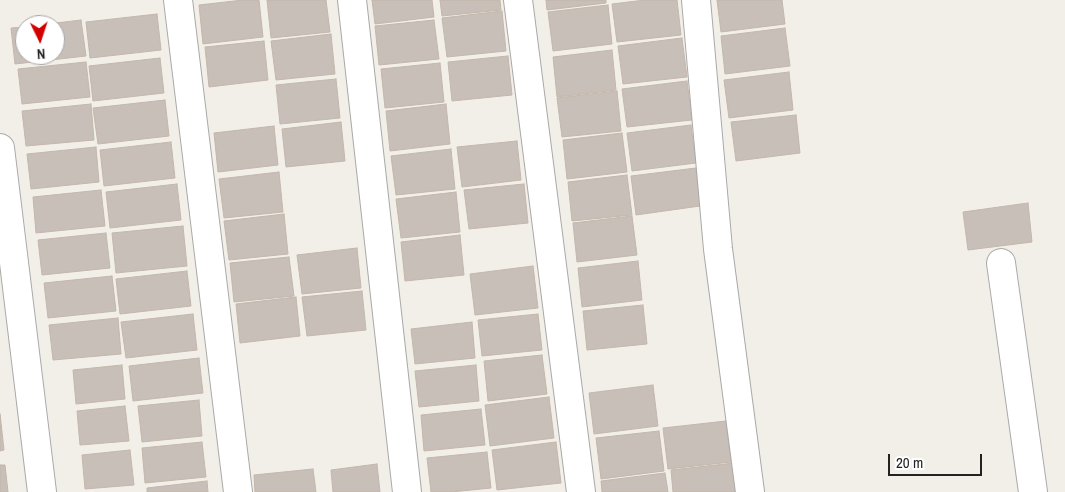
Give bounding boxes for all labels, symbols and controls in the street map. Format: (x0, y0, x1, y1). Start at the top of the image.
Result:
north arrow (15, 15, 65, 65)
text: N (36, 45, 46, 63)
scale bar (890, 444, 984, 476)
text: 20 m (896, 452, 923, 473)

